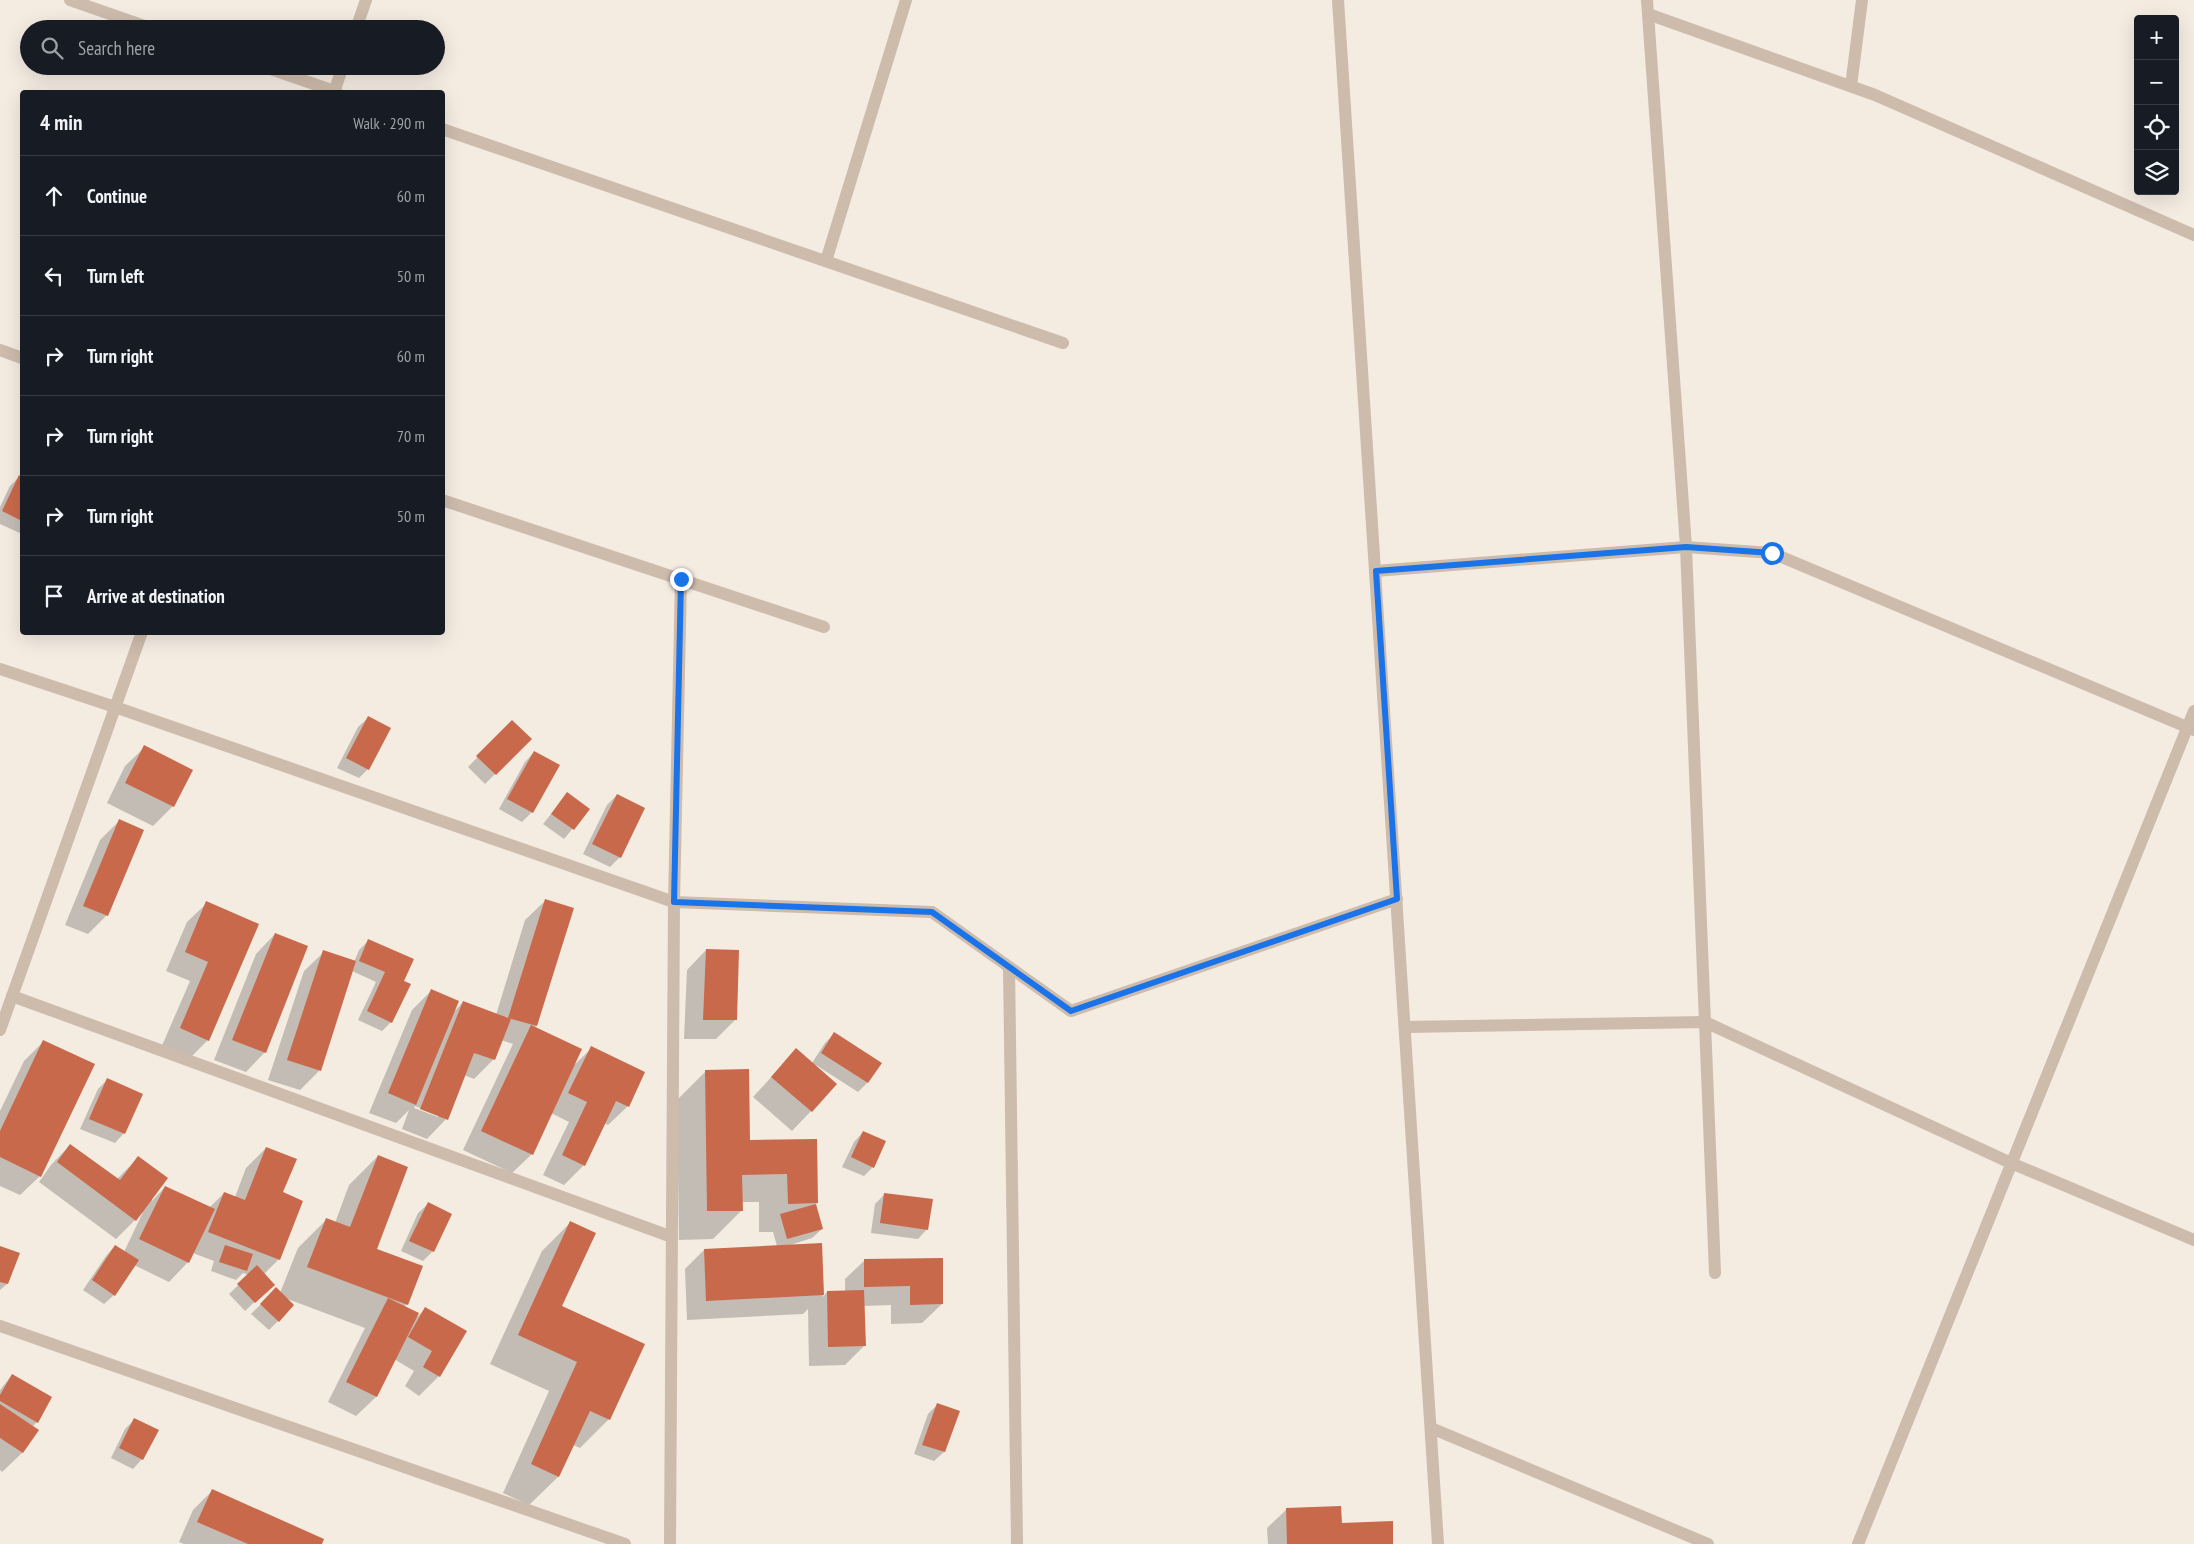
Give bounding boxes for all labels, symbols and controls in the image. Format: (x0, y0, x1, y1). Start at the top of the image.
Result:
map controls (2134, 15, 2179, 195)
button: + (2134, 15, 2179, 60)
search box (20, 20, 445, 75)
icon: search (38, 34, 66, 62)
text: Search here (78, 36, 155, 60)
button: − (2134, 60, 2179, 105)
button: locate (2134, 105, 2179, 150)
text: 4 min (40, 109, 82, 136)
text: Walk · 290 m (353, 113, 425, 133)
button: layers (2134, 150, 2179, 195)
icon: ahead (40, 182, 68, 210)
text: Continue (87, 184, 147, 208)
text: 60 m (397, 186, 425, 206)
icon: left (40, 262, 68, 290)
text: Turn left (87, 264, 144, 288)
text: 50 m (397, 266, 425, 286)
icon: right (40, 342, 68, 370)
text: Turn right (87, 344, 153, 368)
text: 60 m (397, 346, 425, 366)
icon: right (40, 422, 68, 450)
text: Turn right (87, 424, 153, 448)
text: 70 m (397, 426, 425, 446)
icon: right (40, 502, 68, 530)
text: Turn right (87, 504, 153, 528)
text: 50 m (397, 506, 425, 526)
route start (1761, 542, 1784, 565)
route end (670, 568, 693, 591)
icon: arrive (40, 582, 68, 610)
text: Arrive at destination (87, 584, 225, 608)

